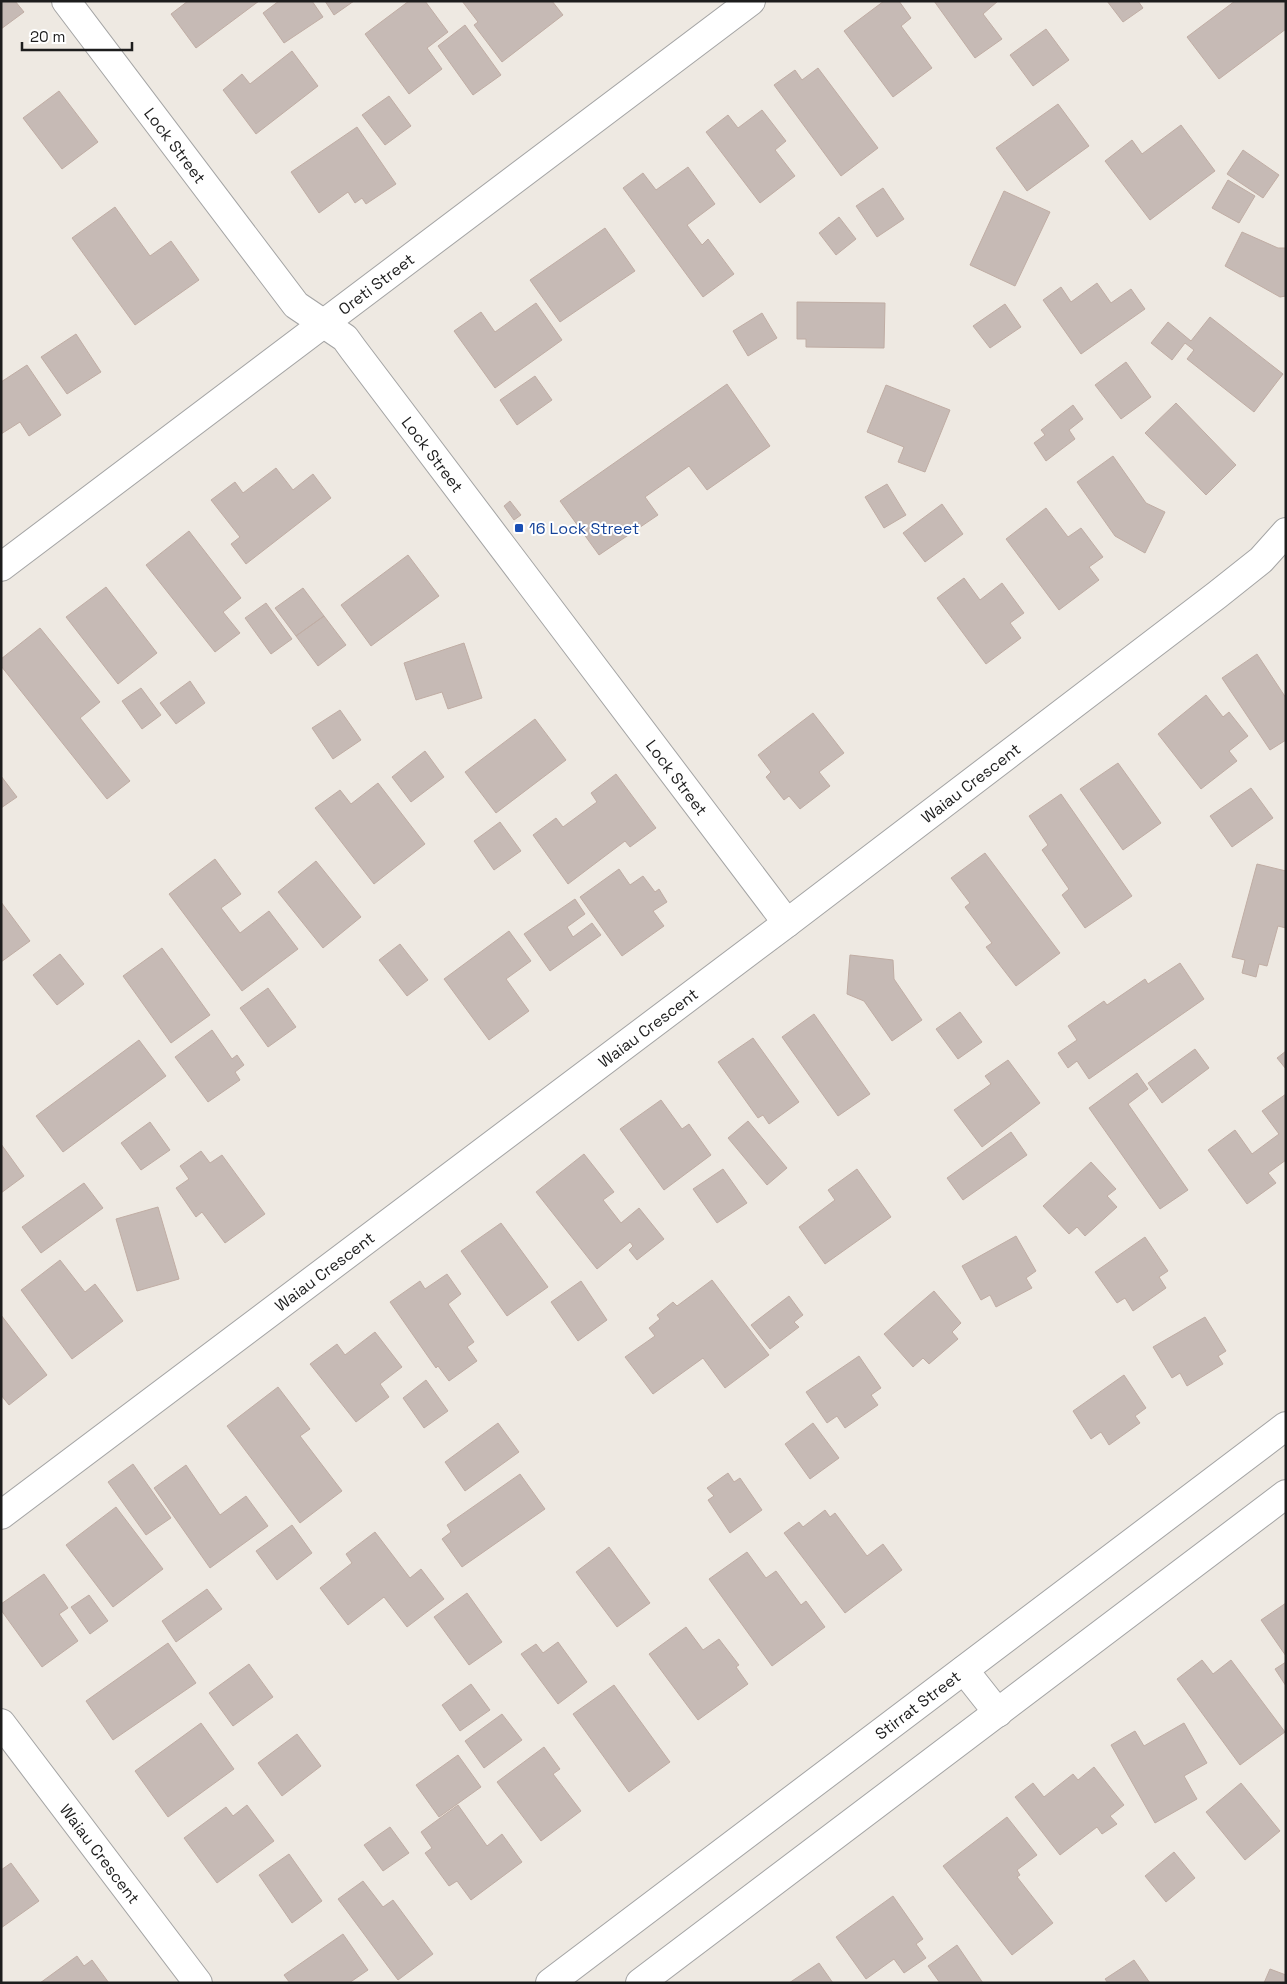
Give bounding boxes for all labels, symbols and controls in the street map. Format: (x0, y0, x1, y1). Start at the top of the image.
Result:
scale bar (22, 20, 132, 52)
text: 20 m (30, 27, 65, 46)
street label: Lock Street (140, 103, 211, 188)
street label: Oreti Street (334, 248, 418, 319)
street label: Lock Street (397, 412, 468, 497)
place label: 16 Lock Street (529, 518, 639, 539)
marker: 16 Lock Street (513, 522, 525, 534)
street label: Lock Street (641, 735, 712, 820)
street label: Waiau Crescent (917, 738, 1025, 828)
street label: Waiau Crescent (594, 983, 702, 1072)
street label: Waiau Crescent (270, 1227, 379, 1316)
street label: Stirrat Street (871, 1666, 965, 1744)
street label: Waiau Crescent (55, 1800, 145, 1908)

